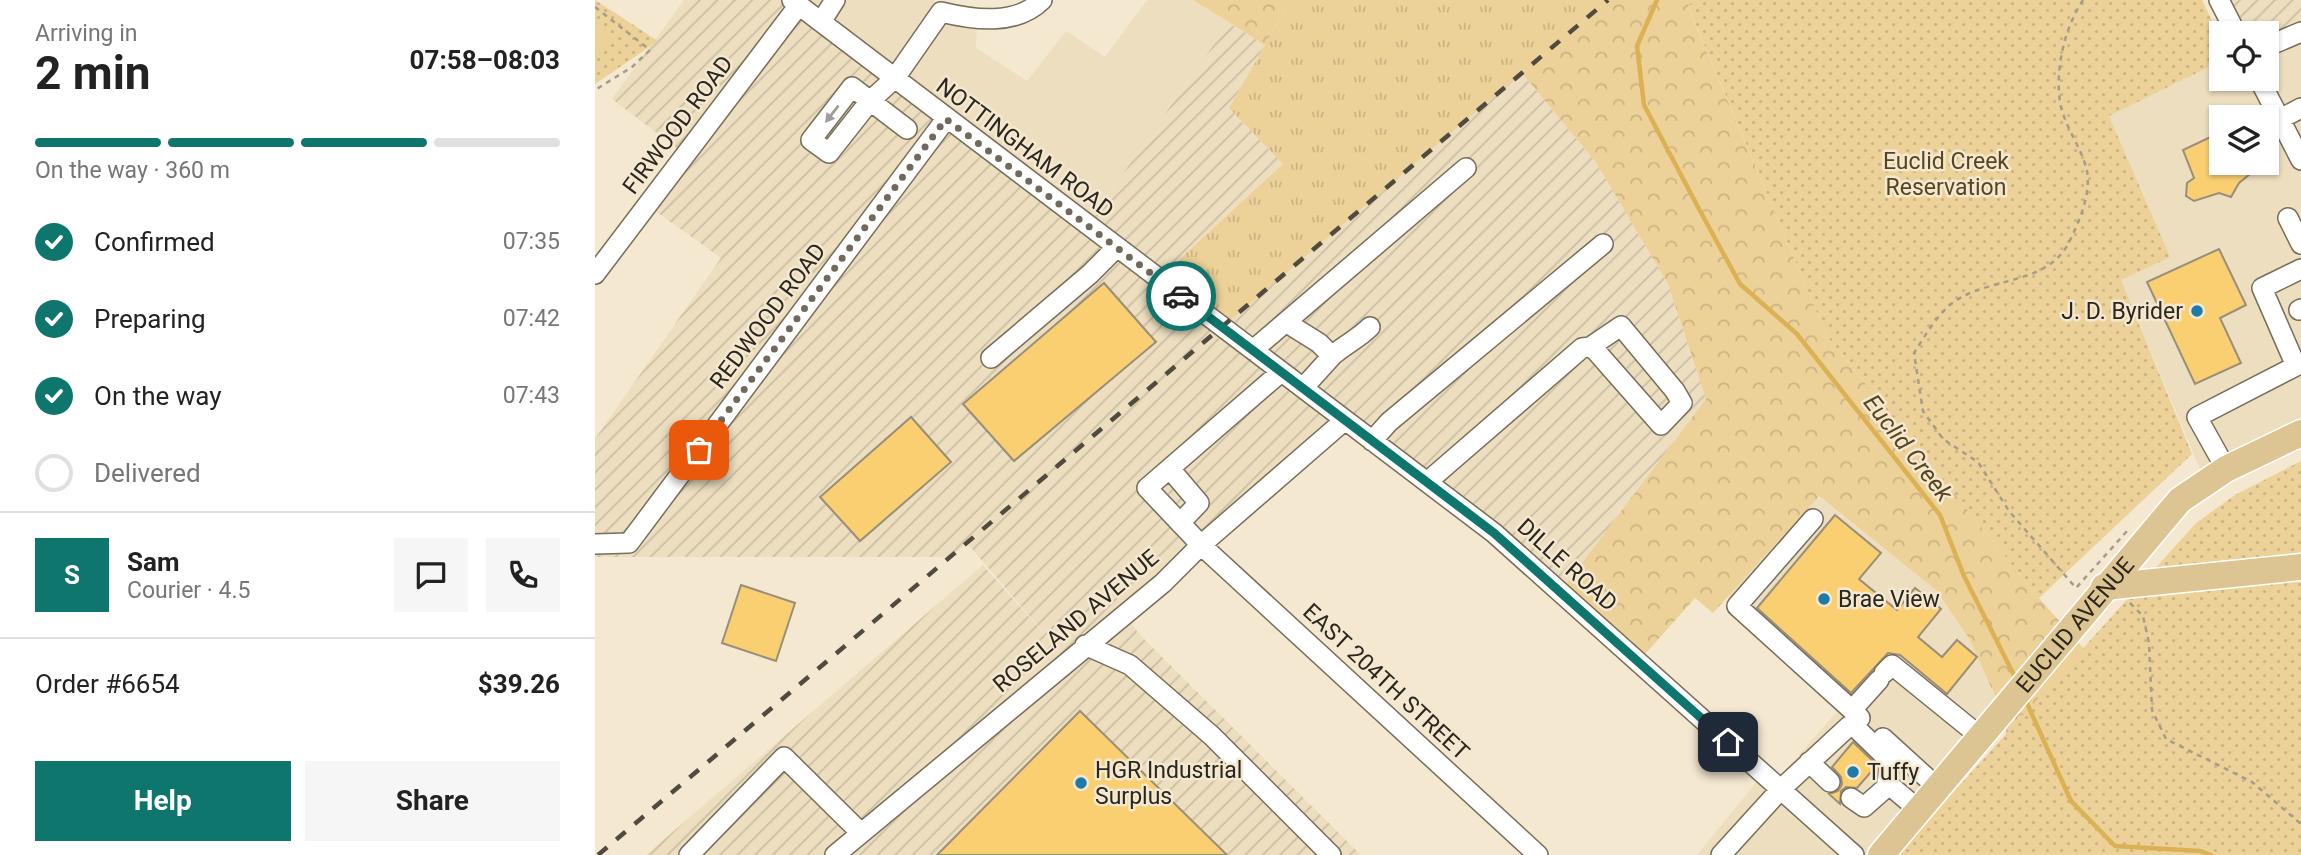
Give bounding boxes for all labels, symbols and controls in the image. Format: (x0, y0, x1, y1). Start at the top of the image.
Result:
text: Arriving in (35, 20, 138, 47)
map controls (2209, 21, 2279, 175)
button: locate (2209, 21, 2279, 91)
text: 07:58–08:03 (410, 45, 560, 75)
text: 2 min (35, 46, 151, 100)
street label: FIRWOOD ROAD (617, 51, 739, 199)
street label: NOTTINGHAM ROAD (931, 72, 1119, 224)
one-way arrow (824, 104, 839, 122)
button: layers (2209, 105, 2279, 175)
park label: Euclid Creek Reservation (1883, 148, 2009, 201)
text: On the way · 360 m (35, 157, 230, 184)
icon: check (35, 223, 73, 261)
text: Confirmed (94, 227, 215, 257)
text: 07:35 (503, 228, 560, 255)
street label: REDWOOD ROAD (705, 238, 831, 394)
courier (1146, 261, 1216, 331)
icon: car (1162, 277, 1200, 315)
place label: J. D. Byrider (2061, 298, 2183, 325)
icon: check (35, 300, 73, 338)
marker: J. D. Byrider (2189, 303, 2205, 319)
text: Preparing (94, 304, 206, 334)
text: 07:42 (503, 305, 560, 332)
icon: check (35, 377, 73, 415)
text: On the way (94, 381, 222, 411)
text: 07:43 (503, 382, 560, 409)
water label: Euclid Creek (1858, 389, 1959, 508)
pin (669, 420, 729, 480)
icon: bag (680, 431, 718, 469)
text: Delivered (94, 458, 201, 488)
street label: DILLE ROAD (1512, 513, 1622, 617)
button: chat (394, 538, 468, 612)
button: phone (486, 538, 560, 612)
street label: ROSELAND AVENUE (988, 544, 1164, 698)
text: Sam (127, 547, 179, 577)
street label: EUCLID AVENUE (2010, 552, 2140, 698)
text: S (64, 560, 80, 590)
text: Courier · 4.5 (127, 577, 250, 604)
place label: Brae View (1838, 586, 1940, 613)
marker: Brae View (1816, 591, 1832, 607)
street label: EAST 204TH STREET (1297, 598, 1475, 766)
text: Order #6654 (35, 669, 180, 699)
text: $39.26 (478, 669, 560, 699)
pin (1698, 712, 1758, 772)
icon: home (1709, 723, 1747, 761)
place label: HGR Industrial Surplus (1095, 757, 1242, 810)
place label: Tuffy (1867, 759, 1919, 786)
button: Help (35, 761, 291, 841)
button: Share (305, 761, 560, 841)
marker: Tuffy (1845, 764, 1861, 780)
marker: HGR Industrial Surplus (1073, 775, 1089, 791)

